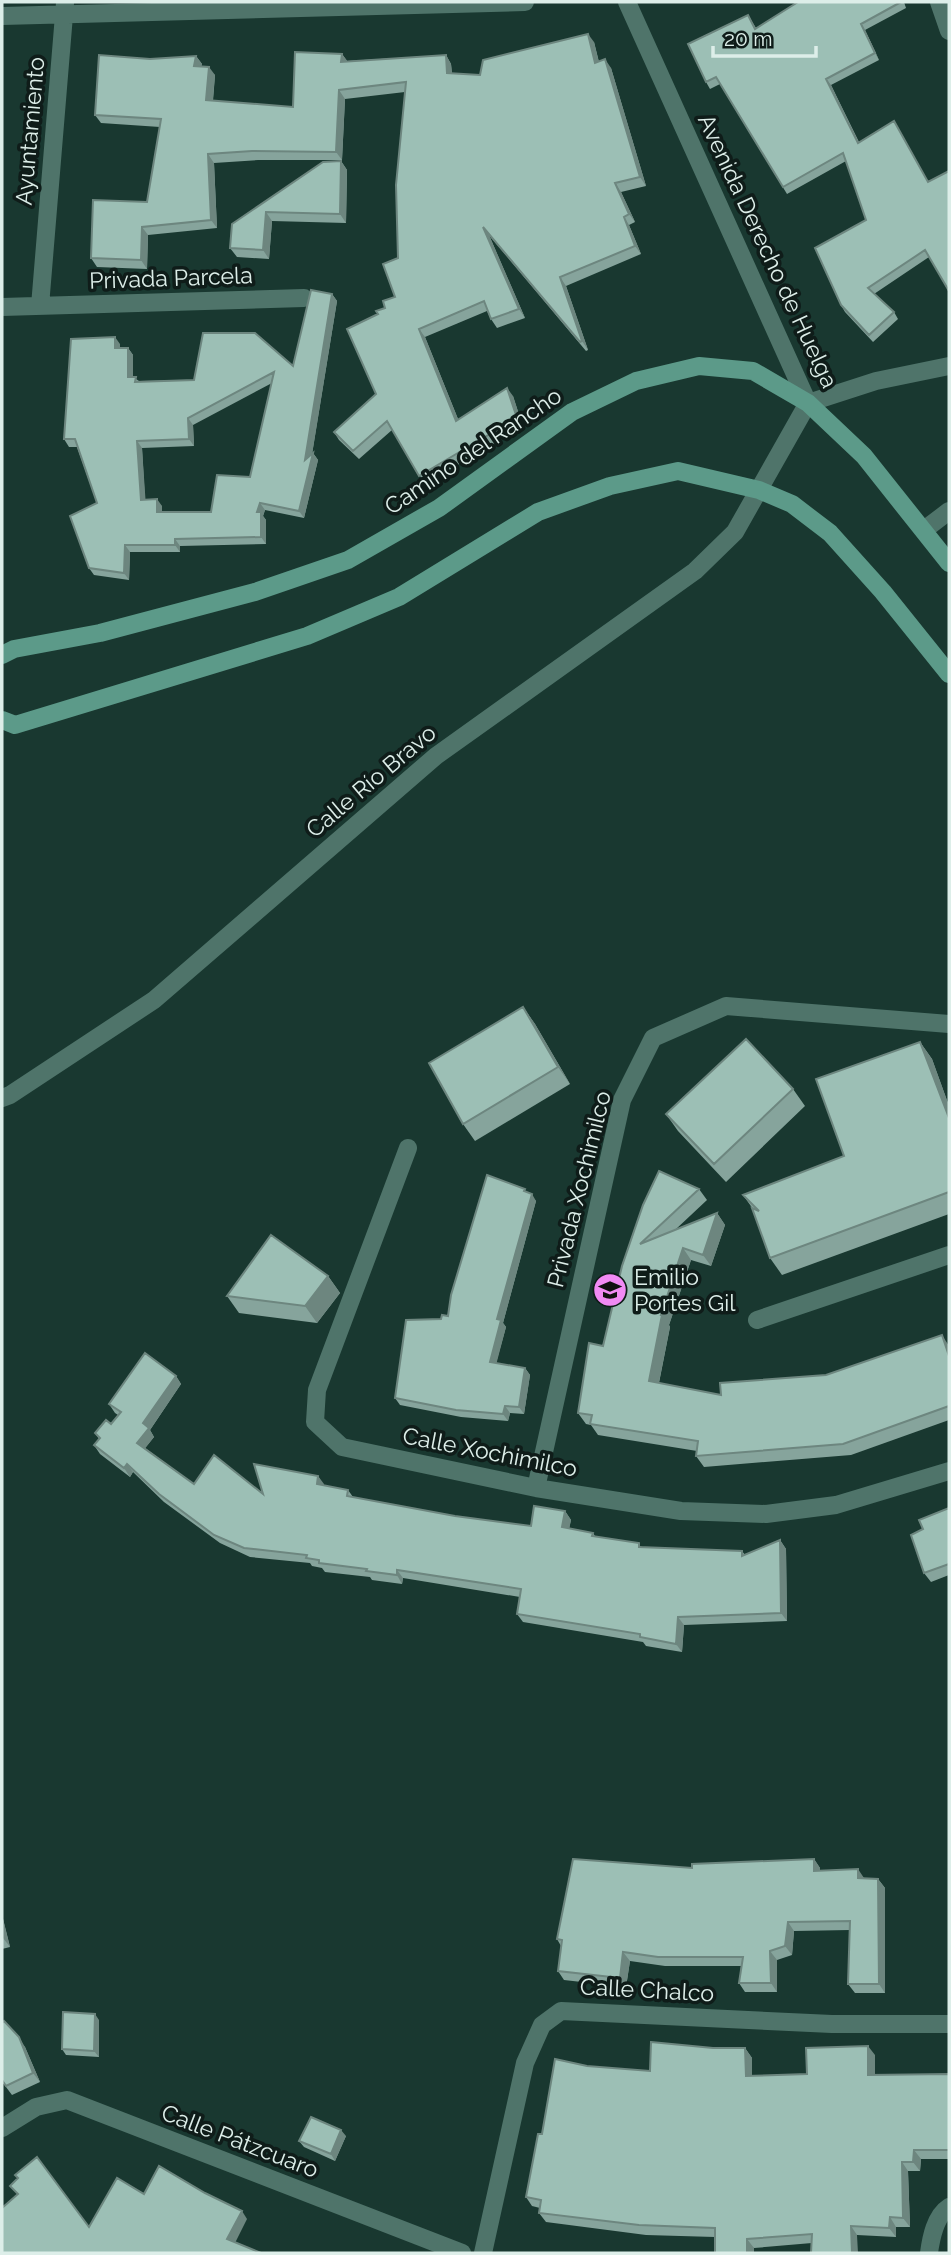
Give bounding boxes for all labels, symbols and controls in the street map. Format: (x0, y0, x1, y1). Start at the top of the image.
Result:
scale bar (713, 14, 816, 58)
text: 20 m (724, 26, 772, 51)
street label: Ayuntamiento (10, 56, 49, 206)
street label: Avenida Derecho de Huelga (693, 110, 844, 392)
street label: Privada Parcela (89, 261, 253, 294)
street label: Camino del Rancho (379, 381, 566, 520)
street label: Calle Río Bravo (300, 719, 441, 843)
street label: Privada Xochimilco (541, 1088, 616, 1290)
place label: Emilio Portes Gil (634, 1263, 736, 1316)
school or university icon: Emilio Portes Gil (591, 1271, 629, 1309)
street label: Calle Xochimilco (401, 1421, 580, 1482)
street label: Calle Chalco (579, 1973, 715, 2006)
street label: Calle Pátzcuaro (158, 2098, 322, 2183)

